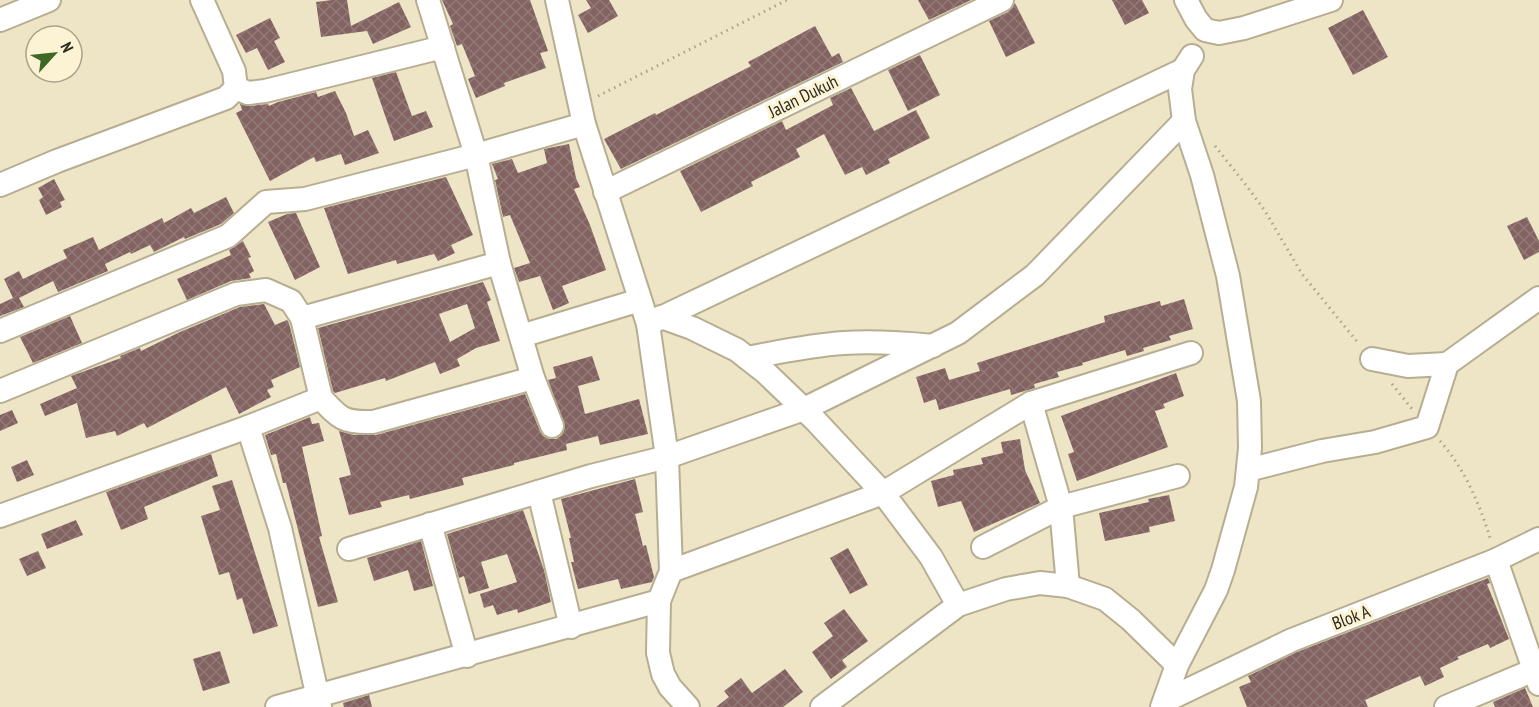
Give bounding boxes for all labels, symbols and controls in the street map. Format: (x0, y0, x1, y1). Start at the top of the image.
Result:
north arrow (24, 24, 84, 84)
text: N (56, 39, 78, 56)
street label: Jalan Dukuh (764, 69, 842, 123)
street label: Blok A (1329, 599, 1374, 635)

